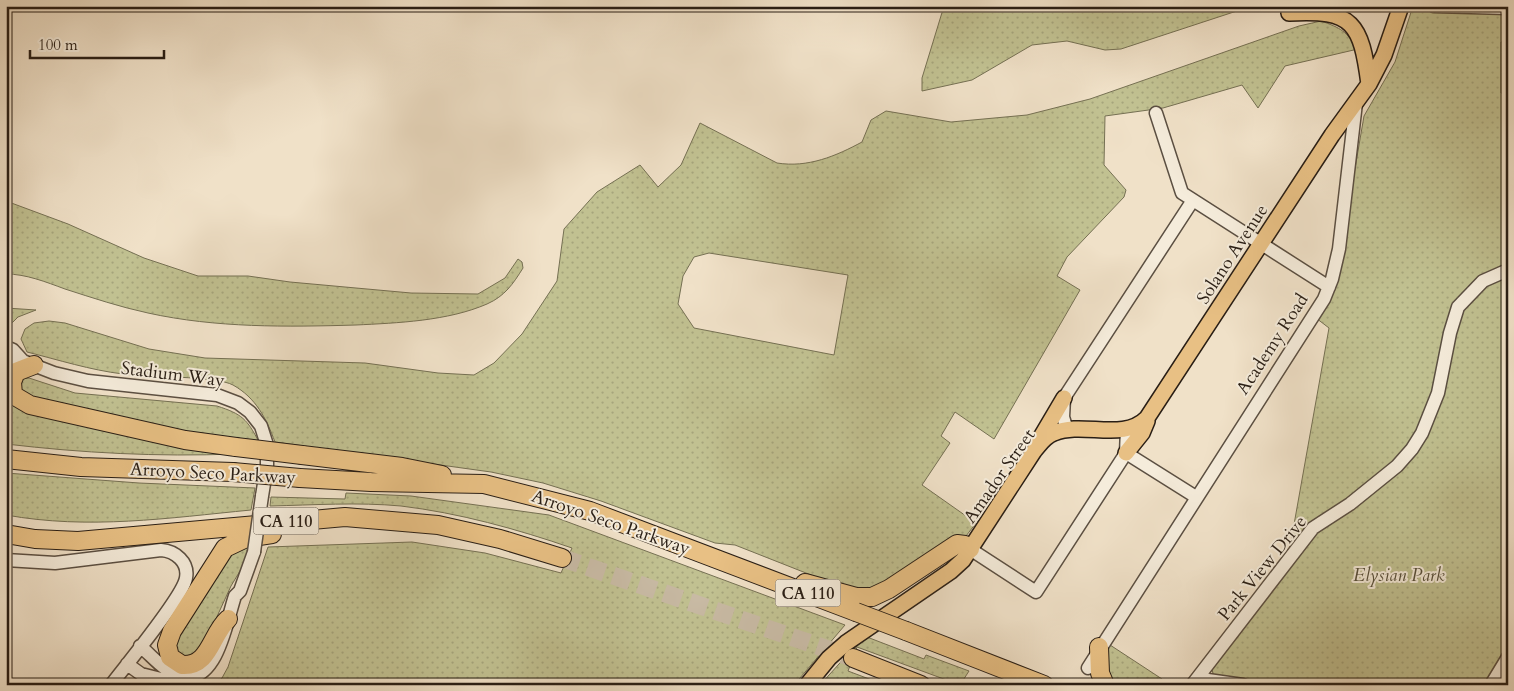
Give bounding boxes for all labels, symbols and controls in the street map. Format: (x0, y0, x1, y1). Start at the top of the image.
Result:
scale bar (30, 28, 164, 60)
text: 100 m (38, 35, 78, 55)
street label: Solano Avenue (1191, 200, 1274, 309)
street label: Academy Road (1230, 289, 1315, 400)
street label: Stadium Way (120, 356, 227, 393)
street label: Amador Street (958, 424, 1041, 528)
street label: Arroyo Seco Parkway (129, 457, 297, 490)
street label: Arroyo Seco Parkway (528, 484, 694, 561)
road number: CA 110 (254, 508, 318, 534)
street label: Park View Drive (1212, 510, 1313, 626)
park label: Elysian Park (1353, 563, 1445, 588)
road number: CA 110 (776, 580, 840, 606)

